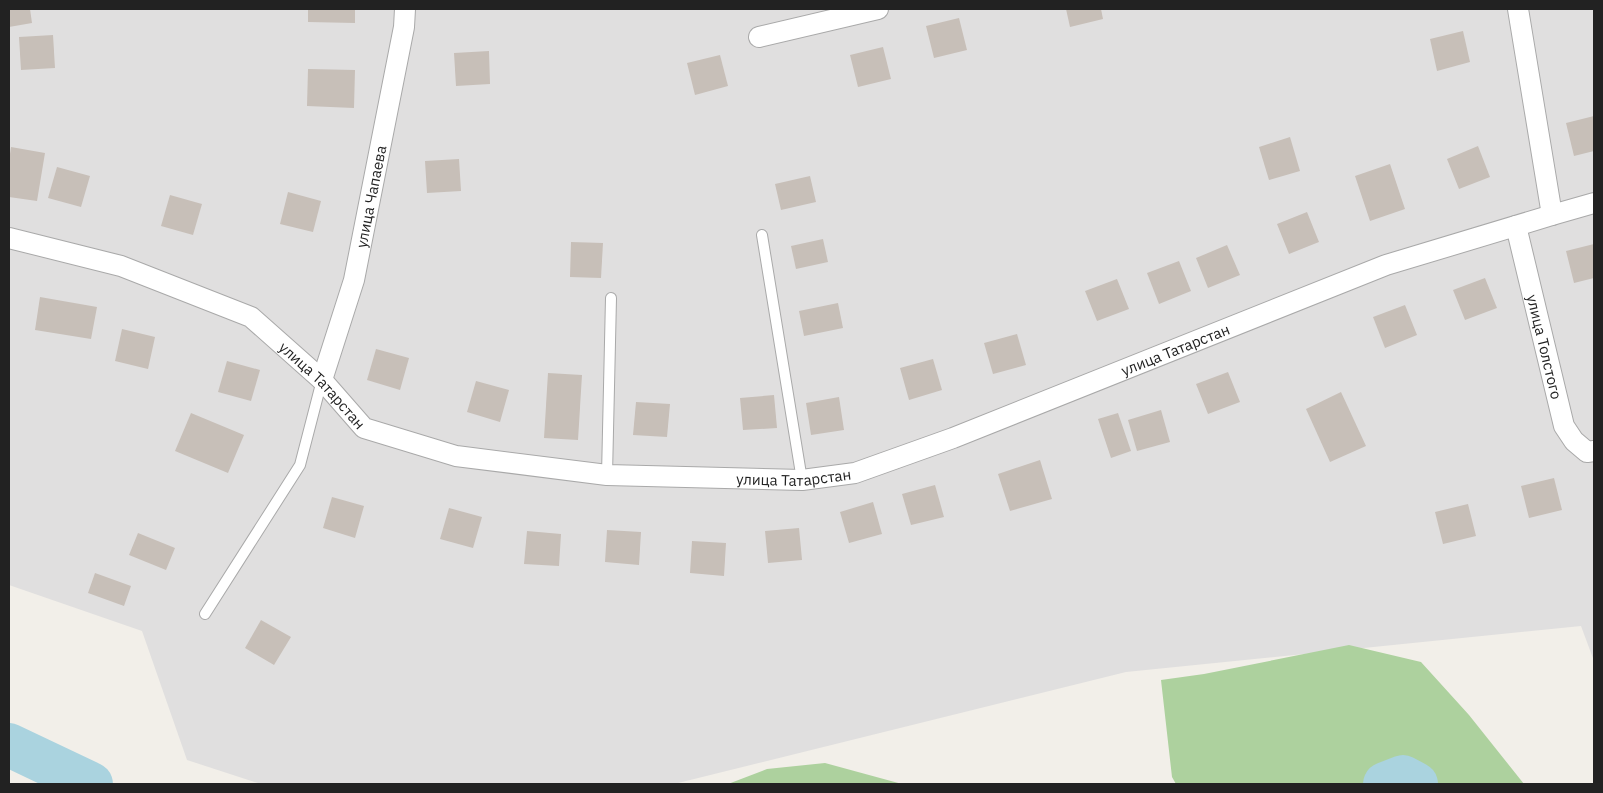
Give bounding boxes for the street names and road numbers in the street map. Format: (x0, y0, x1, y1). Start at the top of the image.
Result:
street label: улица Чапаева (351, 144, 390, 249)
street label: улица Толстого (1523, 292, 1567, 401)
street label: улица Татарстан (1118, 319, 1232, 379)
street label: улица Татарстан (276, 337, 370, 433)
street label: улица Татарстан (736, 464, 852, 490)

